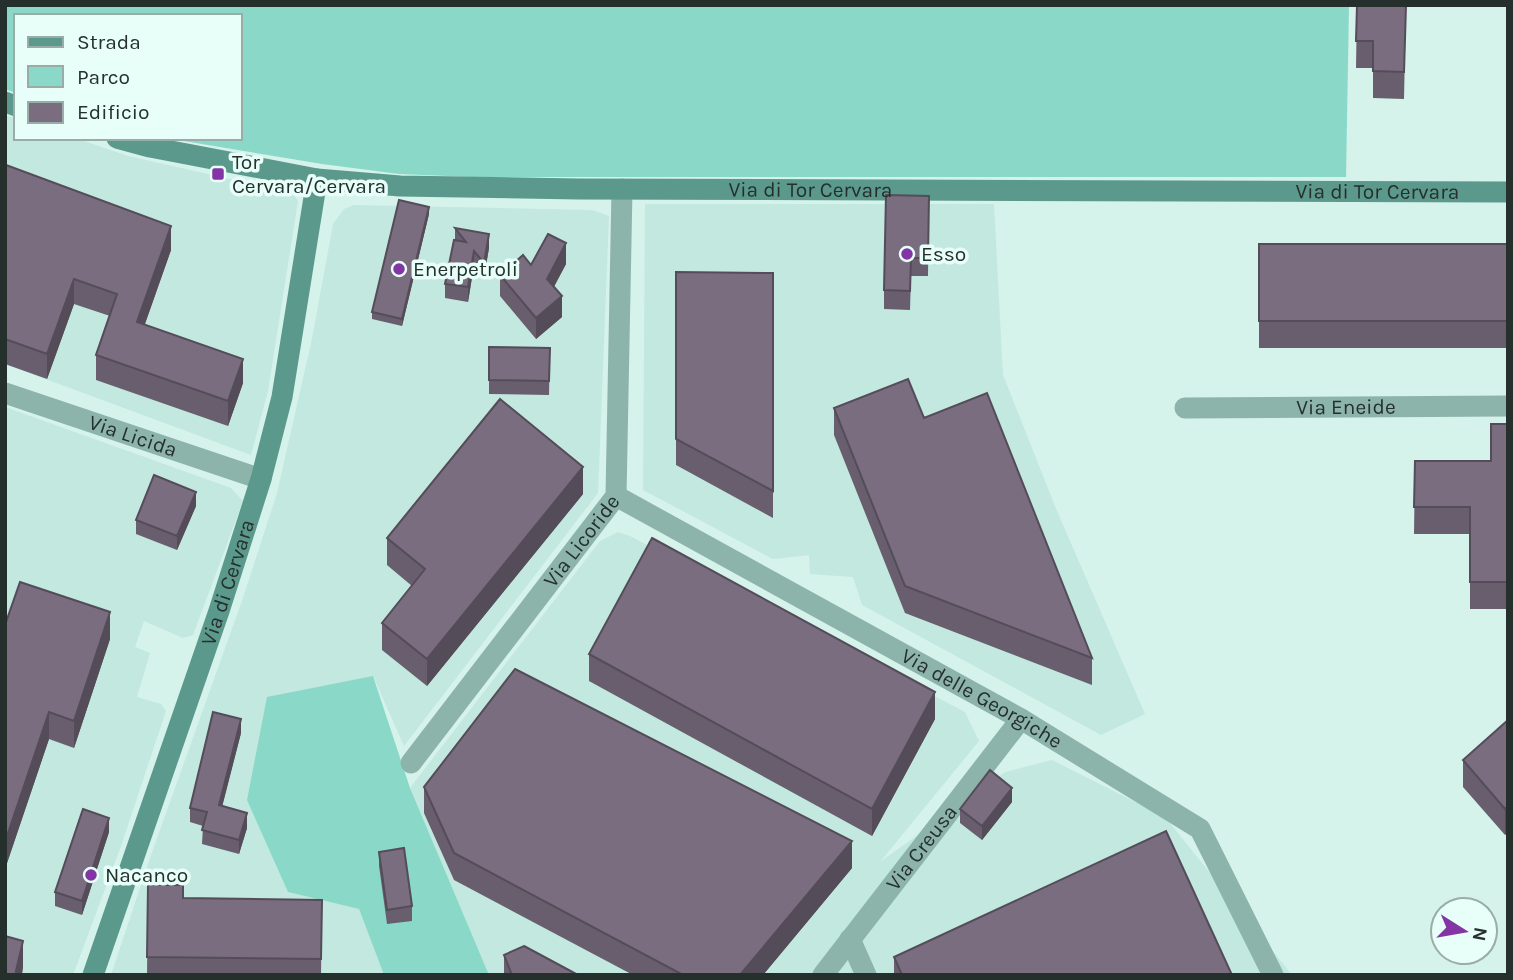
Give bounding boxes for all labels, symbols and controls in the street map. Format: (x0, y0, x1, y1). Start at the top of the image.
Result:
legend (14, 14, 242, 140)
text: Strada (77, 30, 141, 54)
text: Parco (77, 65, 130, 89)
text: Edificio (77, 100, 150, 124)
place label: Tor Cervara/Cervara (232, 150, 386, 198)
marker: Tor Cervara/Cervara (210, 166, 226, 182)
street label: Via di Tor Cervara (728, 177, 892, 202)
street label: Via di Tor Cervara (1295, 179, 1459, 204)
place label: Esso (921, 242, 966, 266)
marker: Esso (899, 246, 915, 262)
place label: Enerpetroli (413, 257, 518, 281)
marker: Enerpetroli (391, 261, 407, 277)
street label: Via Eneide (1296, 395, 1396, 419)
street label: Via Licida (86, 410, 180, 462)
street label: Via Licoride (538, 490, 625, 592)
street label: Via di Cervara (196, 517, 259, 649)
street label: Via delle Georgiche (897, 643, 1067, 753)
street label: Via Creusa (881, 800, 962, 895)
place label: Nacanco (105, 863, 188, 887)
marker: Nacanco (83, 867, 99, 883)
north arrow (1429, 896, 1499, 966)
text: N (1468, 925, 1492, 943)

